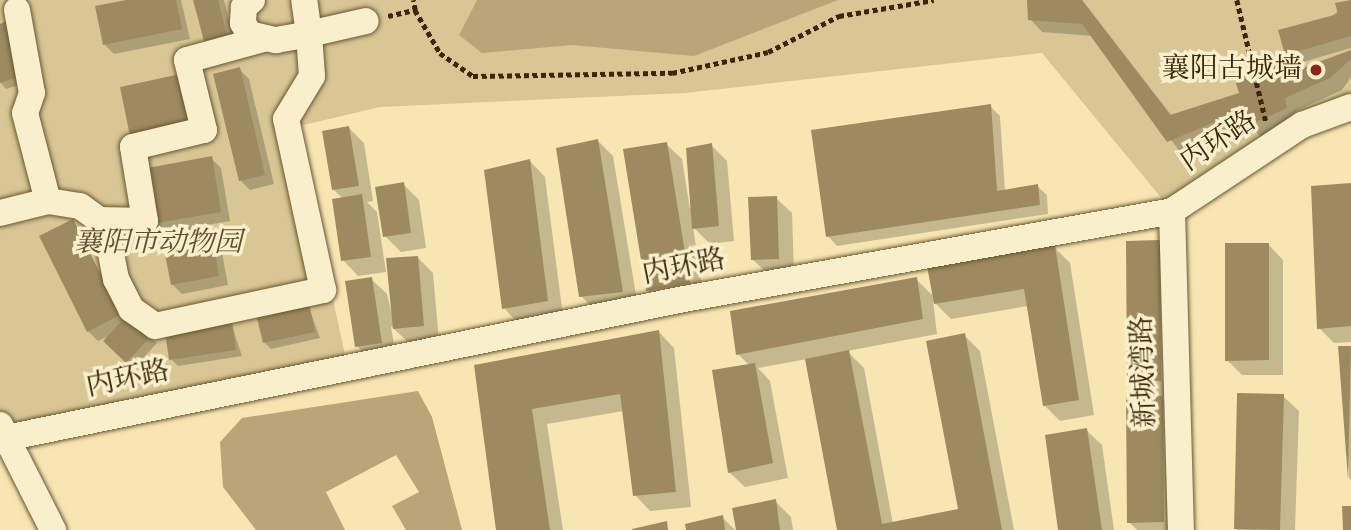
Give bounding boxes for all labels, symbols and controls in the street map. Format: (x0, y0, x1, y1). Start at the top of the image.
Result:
place label: 襄阳古城墙 (1162, 53, 1302, 87)
marker: 襄阳古城墙 (1308, 62, 1324, 78)
street label: 内环路 (1175, 105, 1263, 179)
park label: 襄阳市动物园 (74, 227, 242, 261)
street label: 内环路 (640, 243, 728, 293)
street label: 新城湾路 (1126, 315, 1164, 429)
street label: 内环路 (83, 355, 173, 405)

